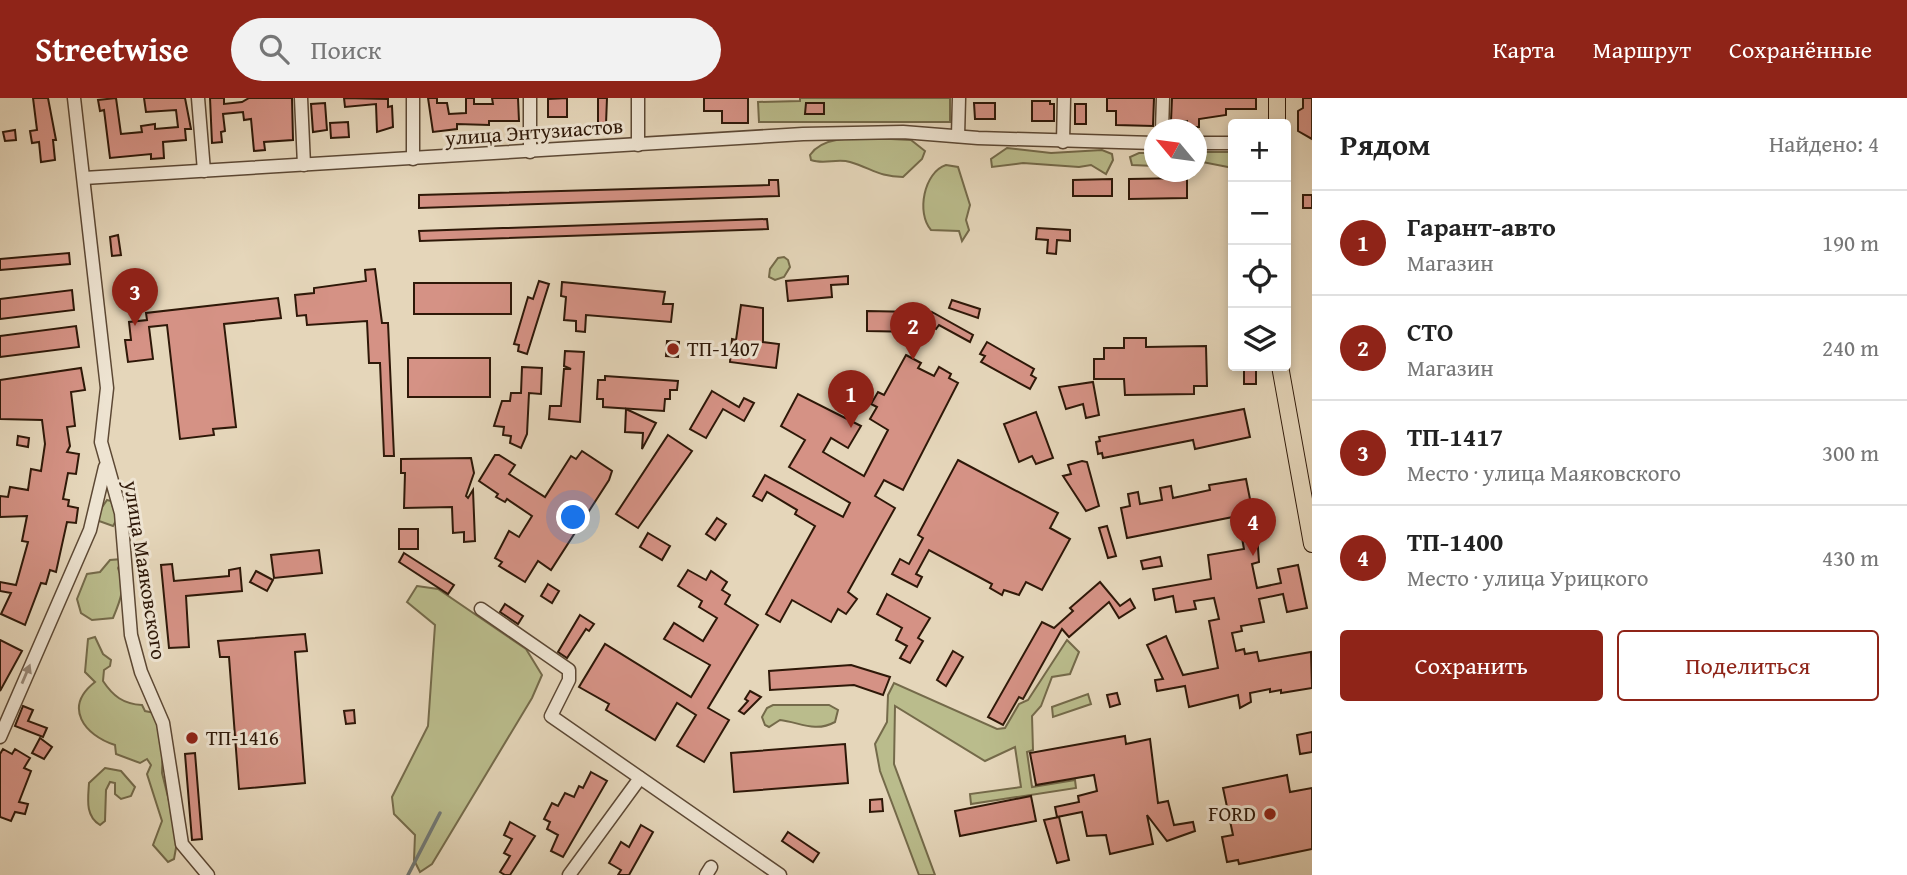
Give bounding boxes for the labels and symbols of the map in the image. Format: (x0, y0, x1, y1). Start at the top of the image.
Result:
street label: улица Энтузиастов (443, 110, 624, 153)
north arrow (1144, 119, 1207, 182)
pin: 3 (112, 268, 158, 326)
pin: 2 (890, 302, 936, 360)
place label: ТП-1407 (687, 333, 760, 364)
marker: ТП-1407 (665, 341, 681, 357)
pin: 1 (828, 370, 874, 428)
street label: улица Маяковского (116, 477, 175, 662)
pin: 4 (1230, 498, 1276, 556)
your location (556, 500, 590, 534)
one-way arrow (21, 663, 32, 684)
place label: ТП-1416 (206, 722, 279, 753)
marker: ТП-1416 (184, 730, 200, 746)
place label: FORD (1208, 798, 1256, 829)
marker: FORD (1262, 806, 1278, 822)

